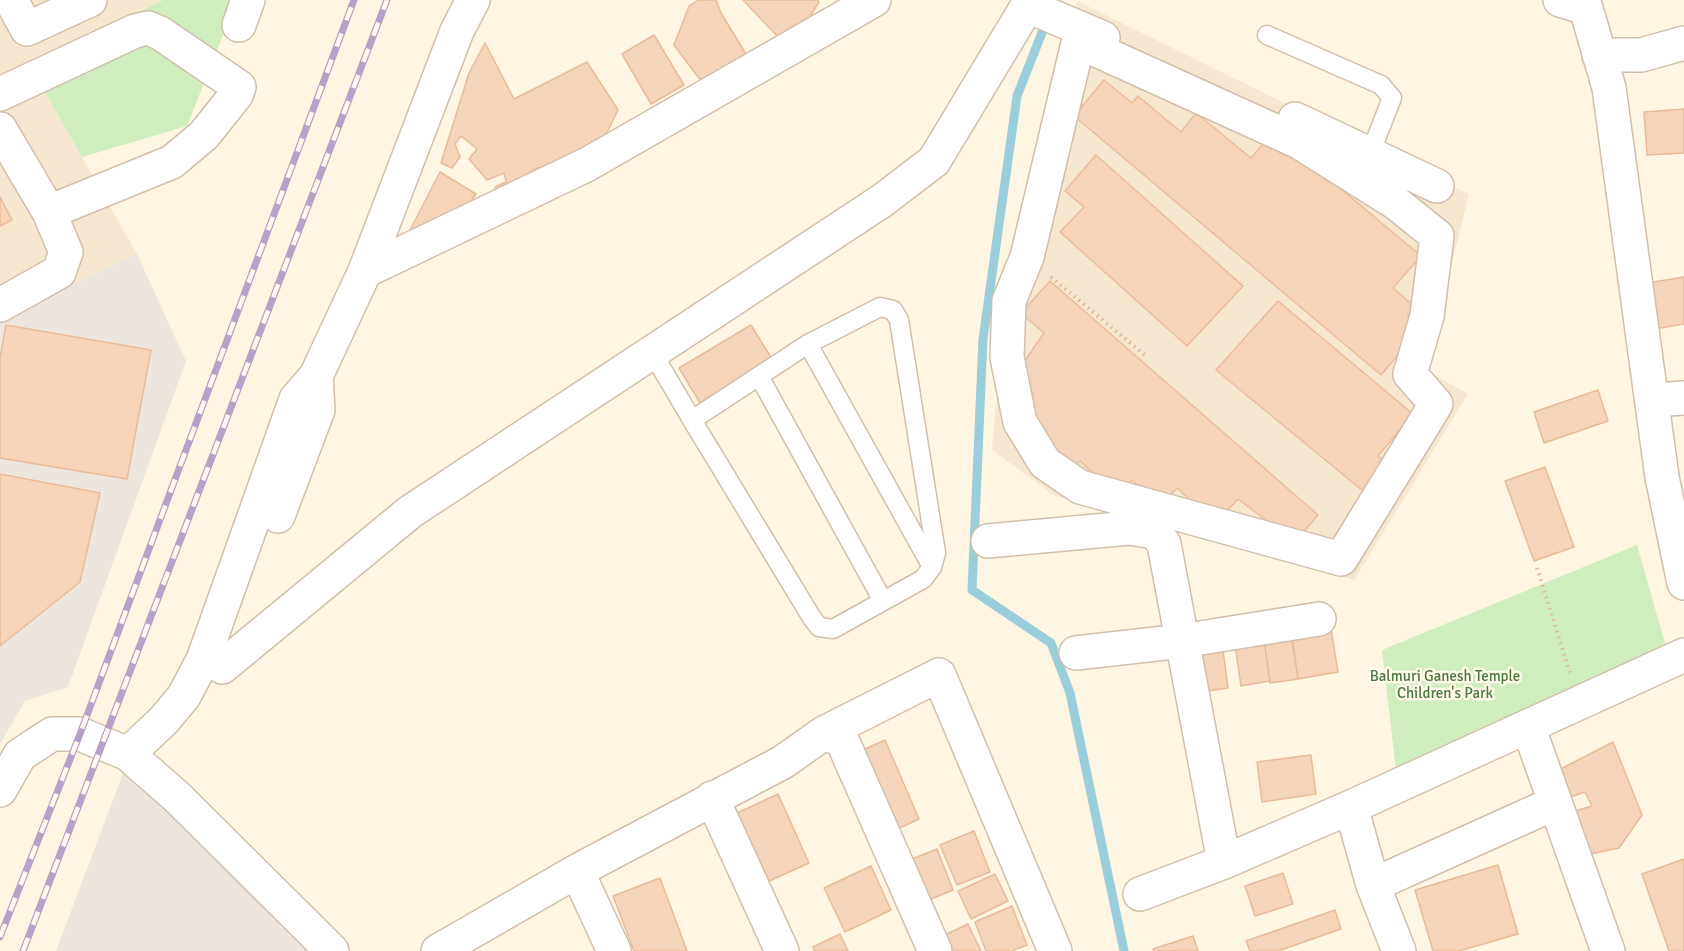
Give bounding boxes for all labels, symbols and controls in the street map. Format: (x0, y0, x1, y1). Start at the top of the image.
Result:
park label: Balmuri Ganesh Temple Children's Park (1370, 668, 1520, 703)

